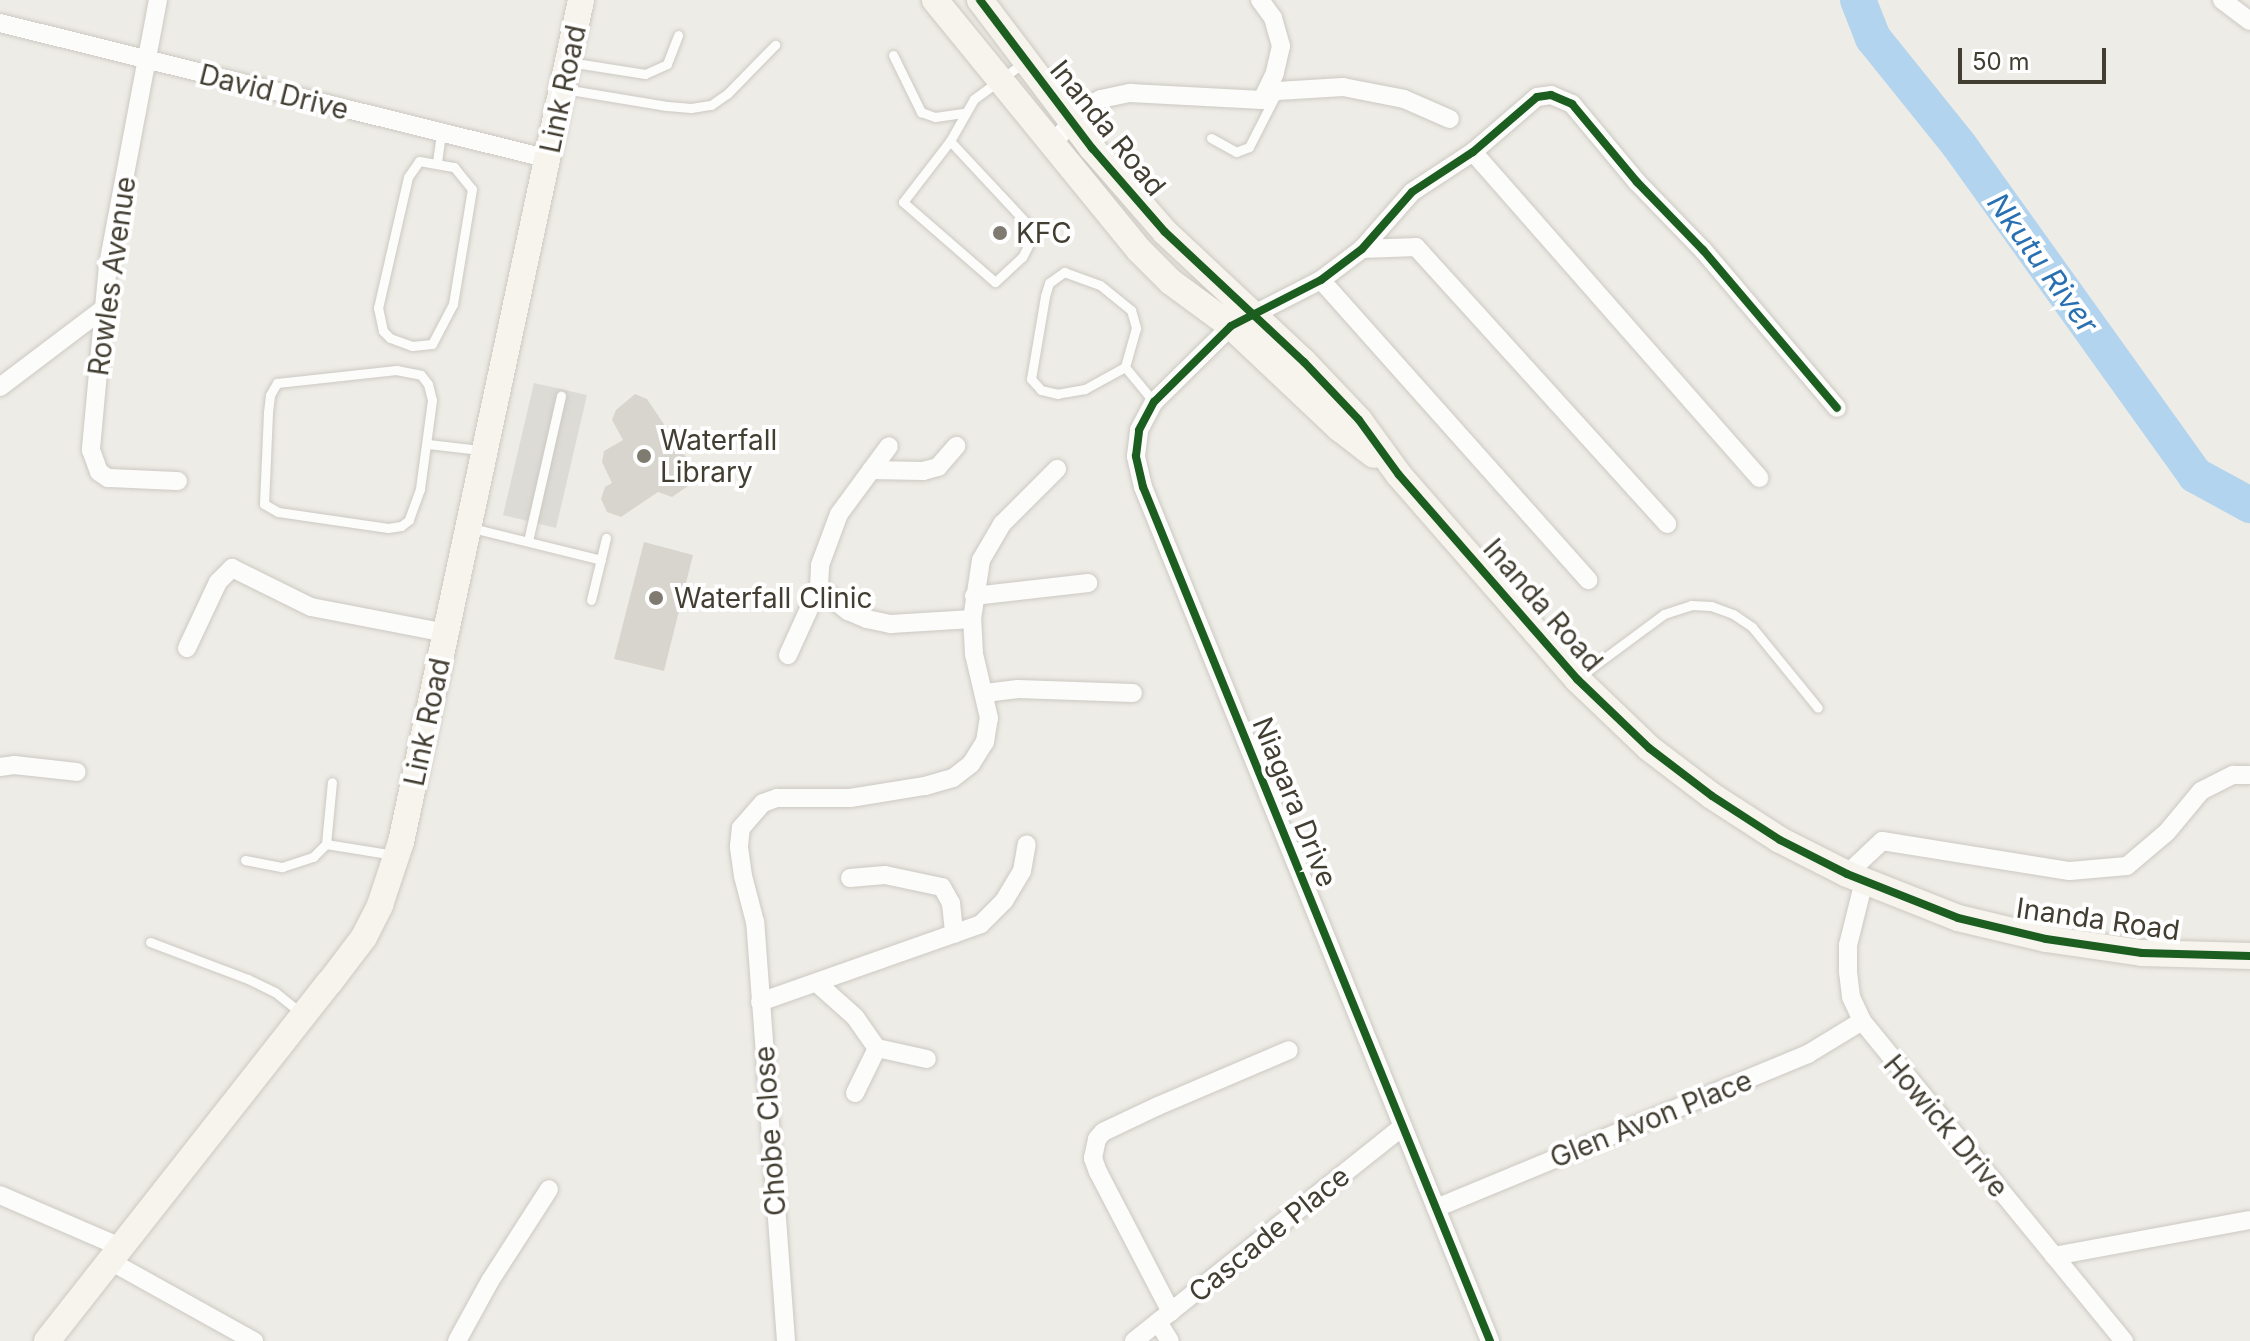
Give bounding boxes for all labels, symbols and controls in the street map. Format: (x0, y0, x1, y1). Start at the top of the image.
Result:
street label: Link Road (533, 22, 593, 156)
scale bar (1962, 32, 2110, 82)
text: 50 m (1972, 47, 2030, 76)
street label: Inanda Road (1043, 53, 1173, 203)
street label: David Drive (196, 57, 352, 127)
street label: Rowles Avenue (81, 174, 143, 378)
water label: Nkutu River (1980, 186, 2106, 340)
place label: KFC (1016, 216, 1072, 250)
marker: KFC (991, 224, 1009, 242)
place label: Waterfall Library (660, 423, 777, 489)
marker: Waterfall Library (635, 447, 653, 465)
street label: Inanda Road (1476, 532, 1610, 678)
place label: Waterfall Clinic (674, 581, 873, 615)
marker: Waterfall Clinic (645, 587, 667, 609)
street label: Link Road (397, 655, 457, 789)
street label: Niagara Drive (1246, 712, 1344, 892)
street label: Inanda Road (2014, 891, 2182, 947)
street label: Chobe Close (747, 1045, 793, 1217)
street label: Howick Drive (1877, 1048, 2015, 1204)
street label: Glen Avon Place (1545, 1063, 1757, 1175)
street label: Cascade Place (1182, 1159, 1356, 1309)

